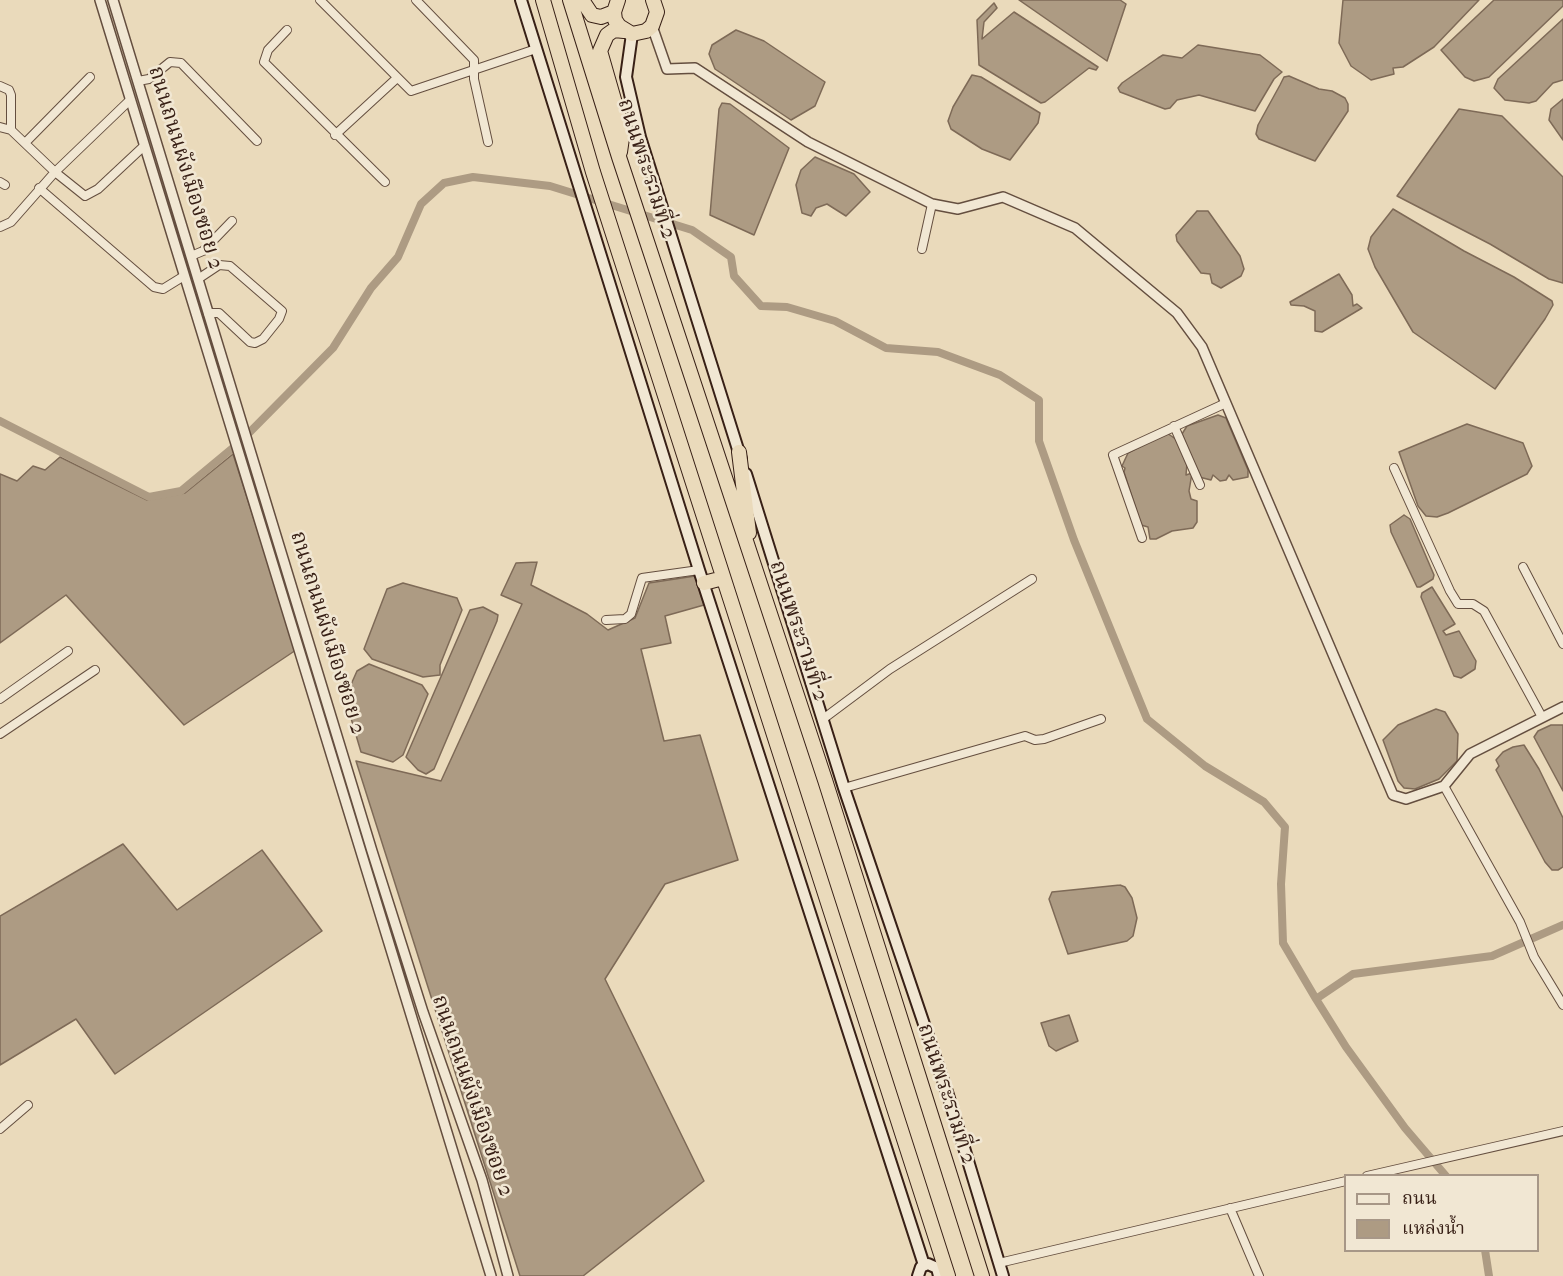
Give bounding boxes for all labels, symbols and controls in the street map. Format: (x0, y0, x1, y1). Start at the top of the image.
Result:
street label: ถนนถนนผังเมืองซอย 2 (141, 63, 229, 273)
street label: ถนนพระรามที่ 2 (611, 95, 681, 243)
street label: ถนนถนนผังเมืองซอย 2 (283, 528, 371, 738)
street label: ถนนพระรามที่ 2 (763, 557, 833, 705)
street label: ถนนถนนผังเมืองซอย 2 (425, 992, 519, 1200)
street label: ถนนพระรามที่ 2 (911, 1020, 981, 1168)
legend (1344, 1174, 1539, 1252)
text: ถนน (1402, 1188, 1437, 1209)
text: แหล่งน้ำ (1402, 1218, 1465, 1239)

